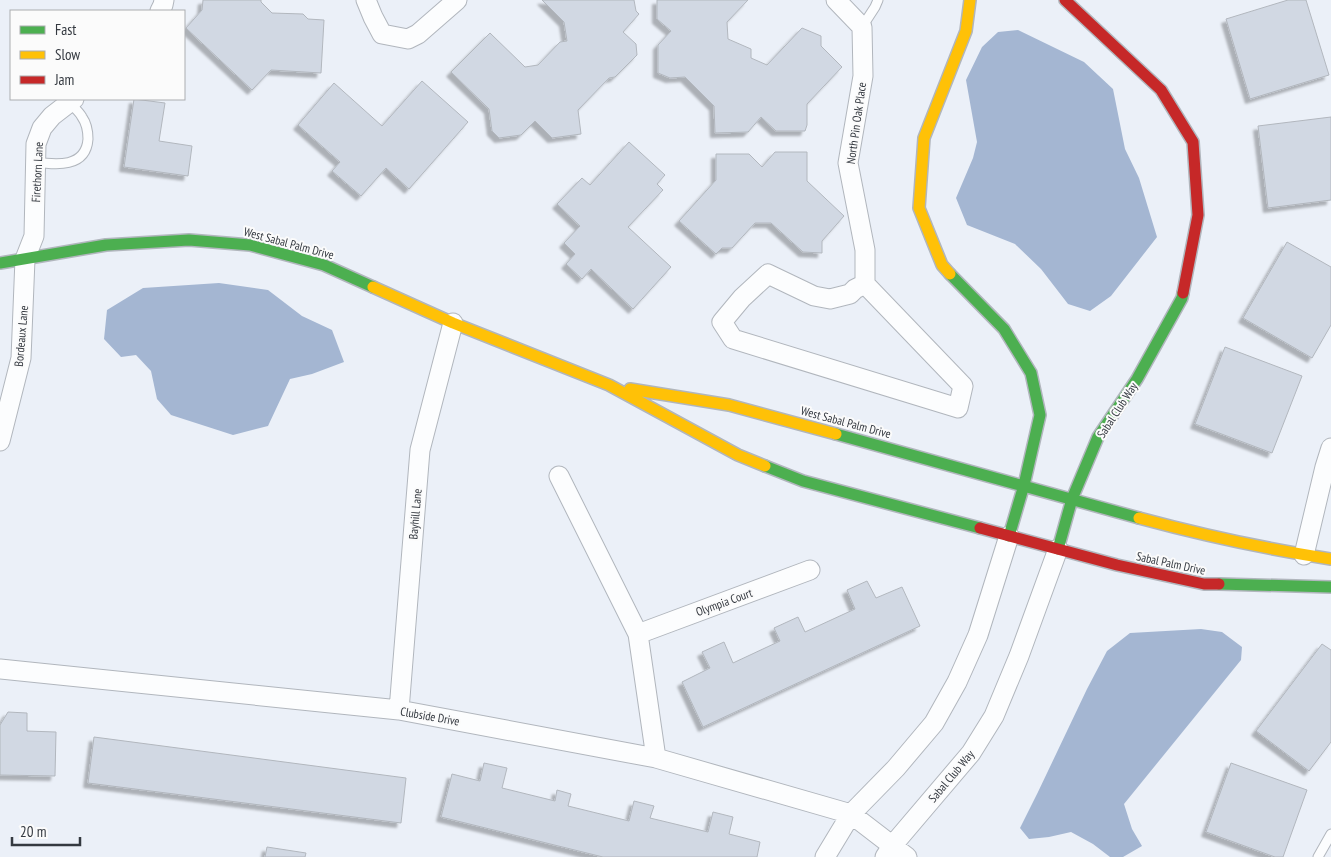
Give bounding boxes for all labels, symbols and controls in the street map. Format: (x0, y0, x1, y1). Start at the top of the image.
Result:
legend (10, 10, 185, 100)
text: Fast (55, 20, 76, 39)
text: Slow (55, 45, 80, 64)
text: Jam (54, 70, 74, 89)
street label: North Pin Oak Place (843, 81, 869, 165)
street label: Firethorn Lane (28, 141, 46, 203)
street label: West Sabal Palm Drive (242, 224, 336, 262)
street label: Bordeaux Lane (11, 305, 31, 367)
street label: Sabal Club Way (1093, 379, 1141, 441)
street label: West Sabal Palm Drive (799, 403, 893, 441)
street label: Bayhill Lane (405, 488, 425, 540)
street label: Sabal Palm Drive (1135, 548, 1207, 578)
street label: Olympia Court (694, 585, 755, 619)
street label: Clubside Drive (399, 703, 461, 729)
street label: Sabal Club Way (925, 747, 977, 805)
scale bar (12, 814, 80, 846)
text: 20 m (20, 822, 46, 841)

